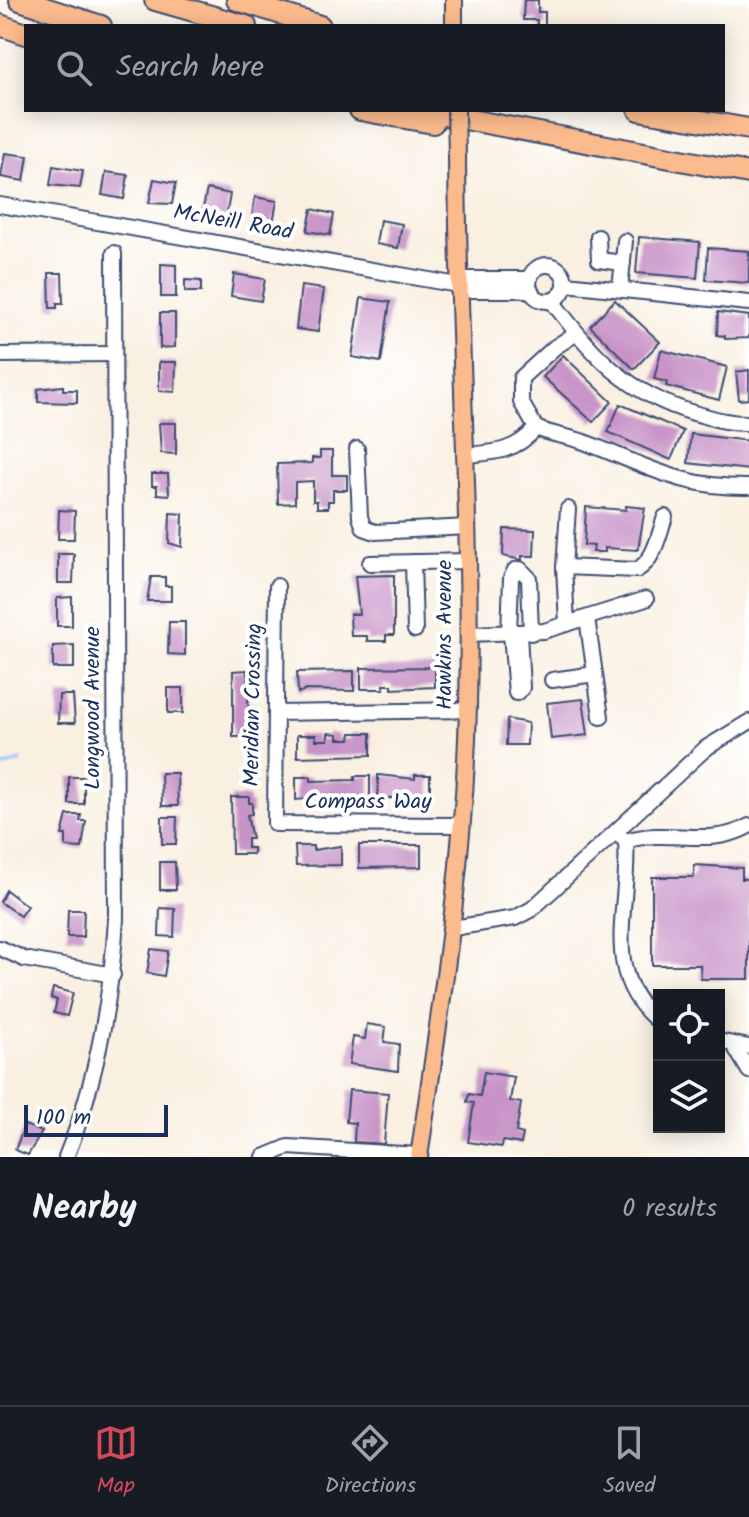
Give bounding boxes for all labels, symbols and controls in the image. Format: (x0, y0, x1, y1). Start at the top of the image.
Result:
search box (24, 24, 725, 112)
text: Search here (116, 44, 264, 92)
icon: search (52, 46, 96, 90)
street label: McNeill Road (170, 195, 297, 251)
street label: Hawkins Avenue (428, 560, 463, 710)
street label: Meridian Crossing (235, 623, 273, 787)
street label: Longwood Avenue (76, 626, 111, 790)
street label: Compass Way (305, 785, 432, 820)
map controls (653, 989, 725, 1133)
button: locate (653, 989, 725, 1061)
button: layers (653, 1061, 725, 1133)
scale bar (24, 1101, 168, 1137)
text: 100 m (36, 1101, 91, 1136)
text: Nearby (32, 1182, 137, 1236)
text: 0 results (622, 1188, 717, 1230)
tab: Map (94, 1421, 138, 1504)
tab: Directions (325, 1421, 416, 1504)
tab: Saved (603, 1421, 655, 1504)

